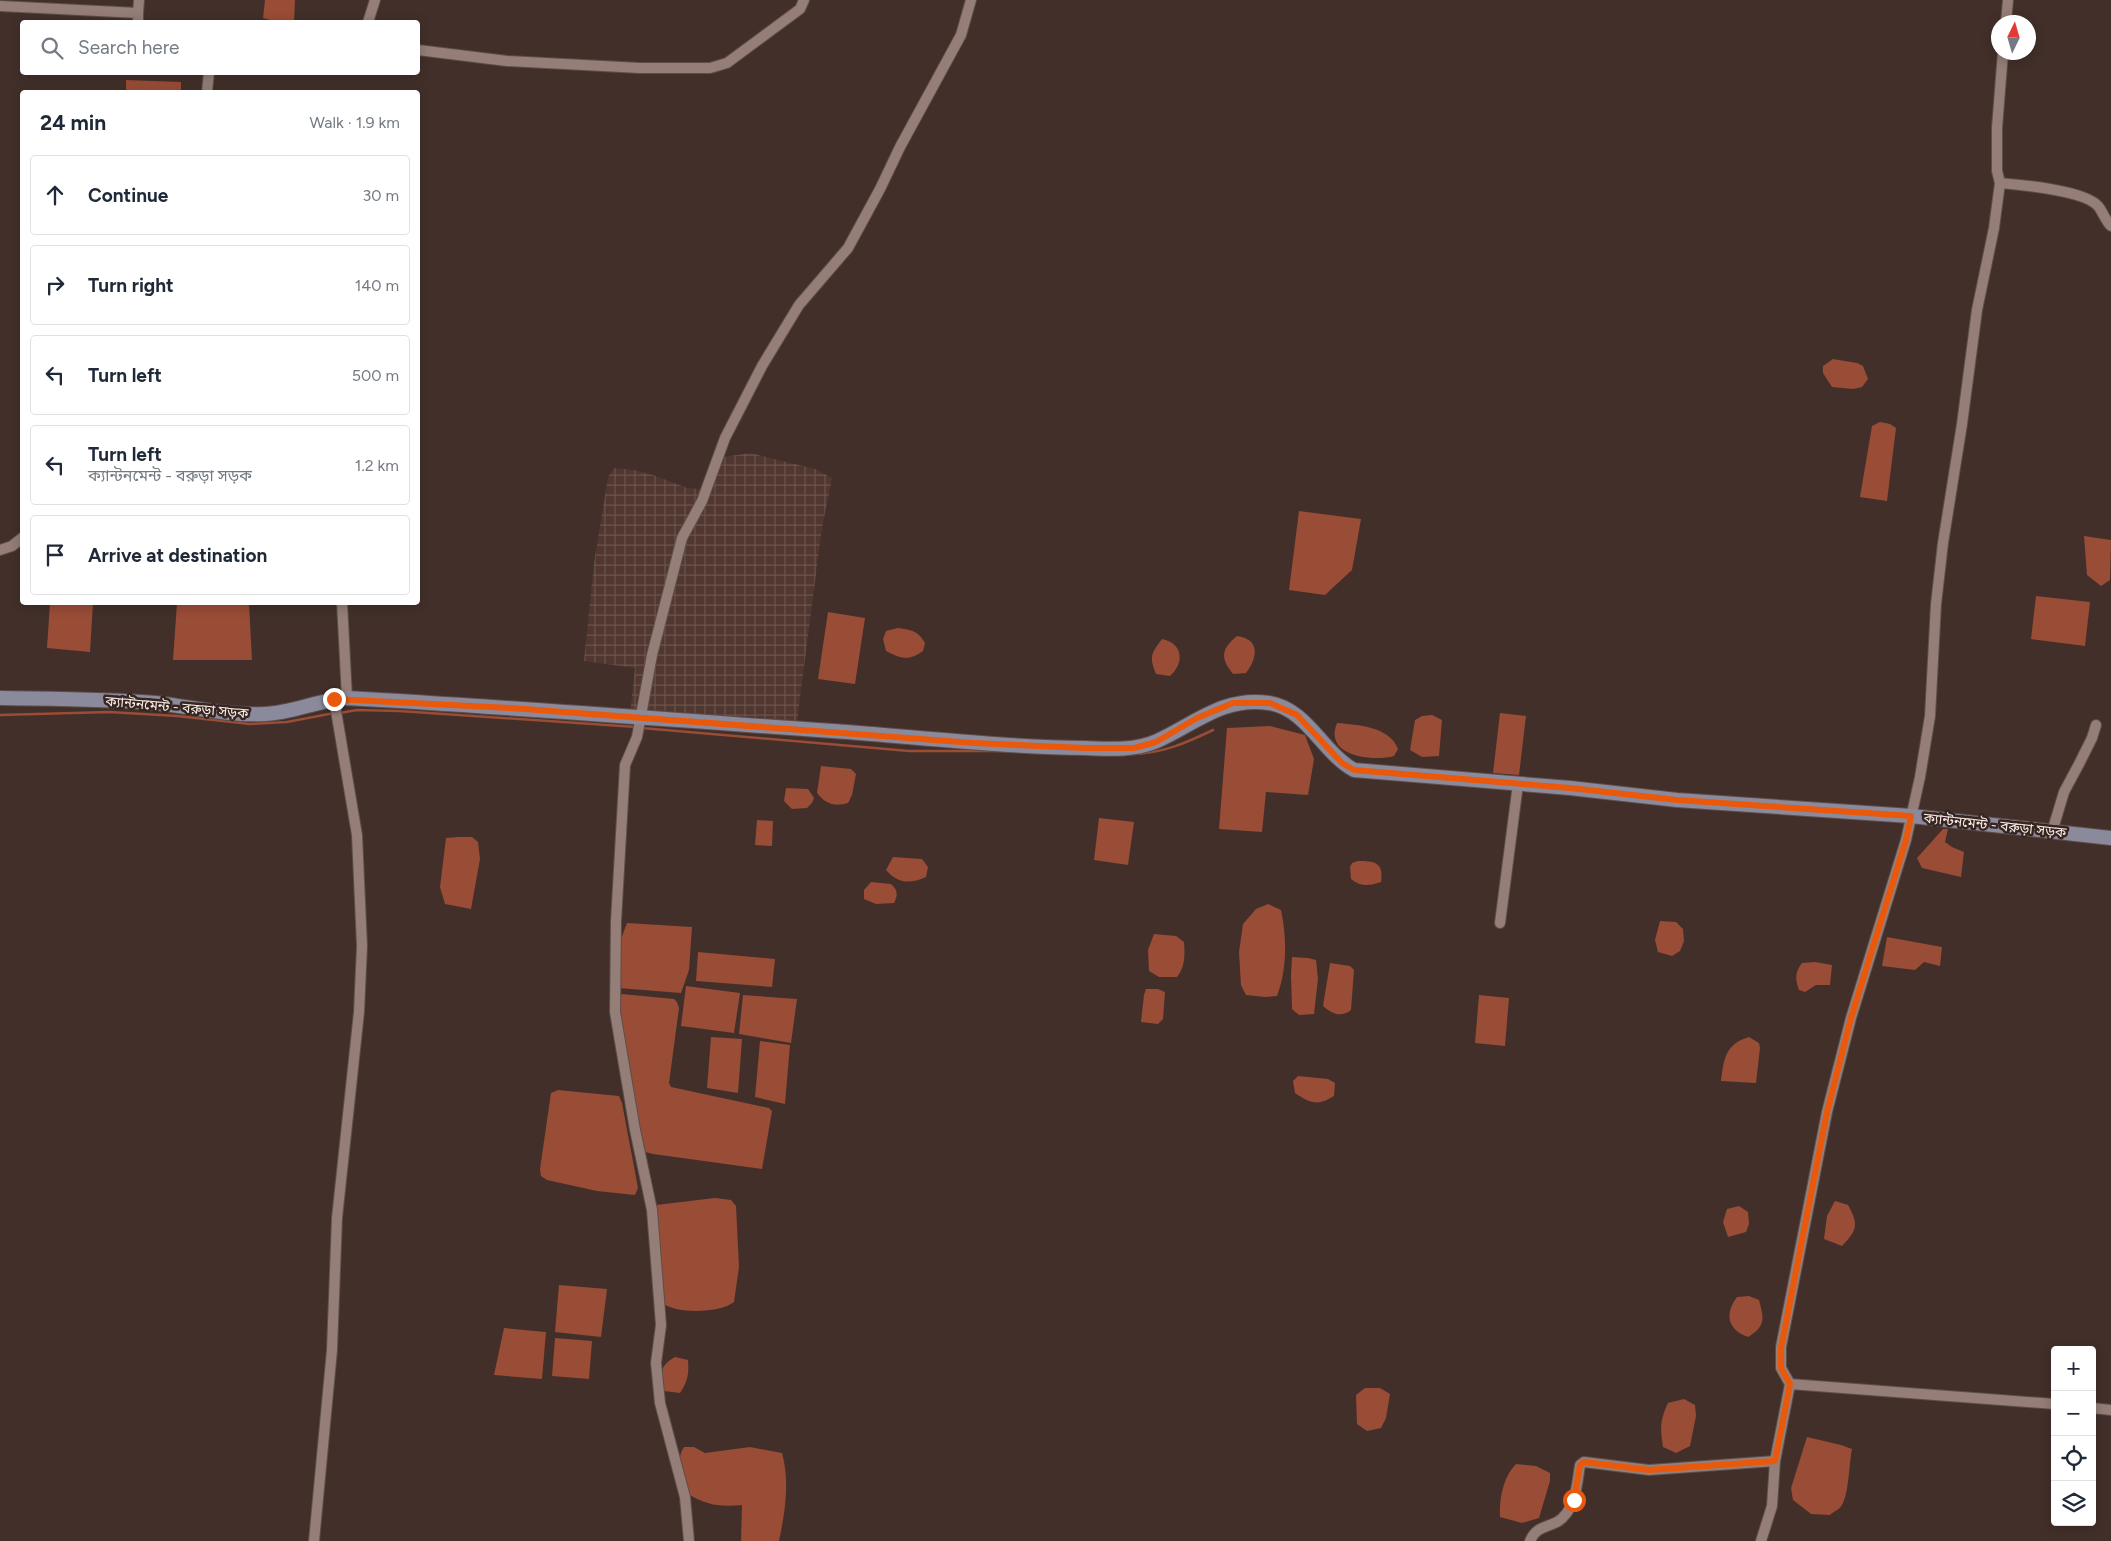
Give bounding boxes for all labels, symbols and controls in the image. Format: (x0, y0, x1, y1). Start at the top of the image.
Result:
north arrow (1991, 15, 2036, 60)
search box (20, 20, 420, 75)
icon: search (38, 34, 66, 62)
text: Search here (78, 36, 180, 59)
text: 24 min (40, 110, 106, 135)
text: Walk · 1.9 km (310, 113, 400, 132)
icon: ahead (41, 181, 69, 209)
text: Continue (88, 184, 168, 207)
text: 30 m (362, 186, 399, 205)
icon: right (41, 271, 69, 299)
text: Turn right (88, 274, 174, 297)
text: 140 m (355, 276, 399, 295)
icon: left (41, 361, 69, 389)
text: Turn left (88, 364, 162, 387)
text: 500 m (352, 366, 399, 385)
text: Turn left (88, 443, 162, 466)
icon: left (41, 451, 69, 479)
text: 1.2 km (355, 456, 399, 475)
text: ক্যান্টনমেন্ট - বরুড়া সড়ক (88, 466, 252, 485)
icon: arrive (41, 541, 69, 569)
text: Arrive at destination (88, 544, 267, 567)
route end (323, 688, 346, 711)
street label: ক্যান্টনমেন্ট - বরুড়া সড়ক (104, 693, 250, 722)
street label: ক্যান্টনমেন্ট - বরুড়া সড়ক (1922, 809, 2068, 842)
map controls (2051, 1346, 2096, 1526)
button: + (2051, 1346, 2096, 1391)
button: − (2051, 1391, 2096, 1436)
button: locate (2051, 1436, 2096, 1481)
button: layers (2051, 1481, 2096, 1526)
route start (1563, 1489, 1586, 1512)

